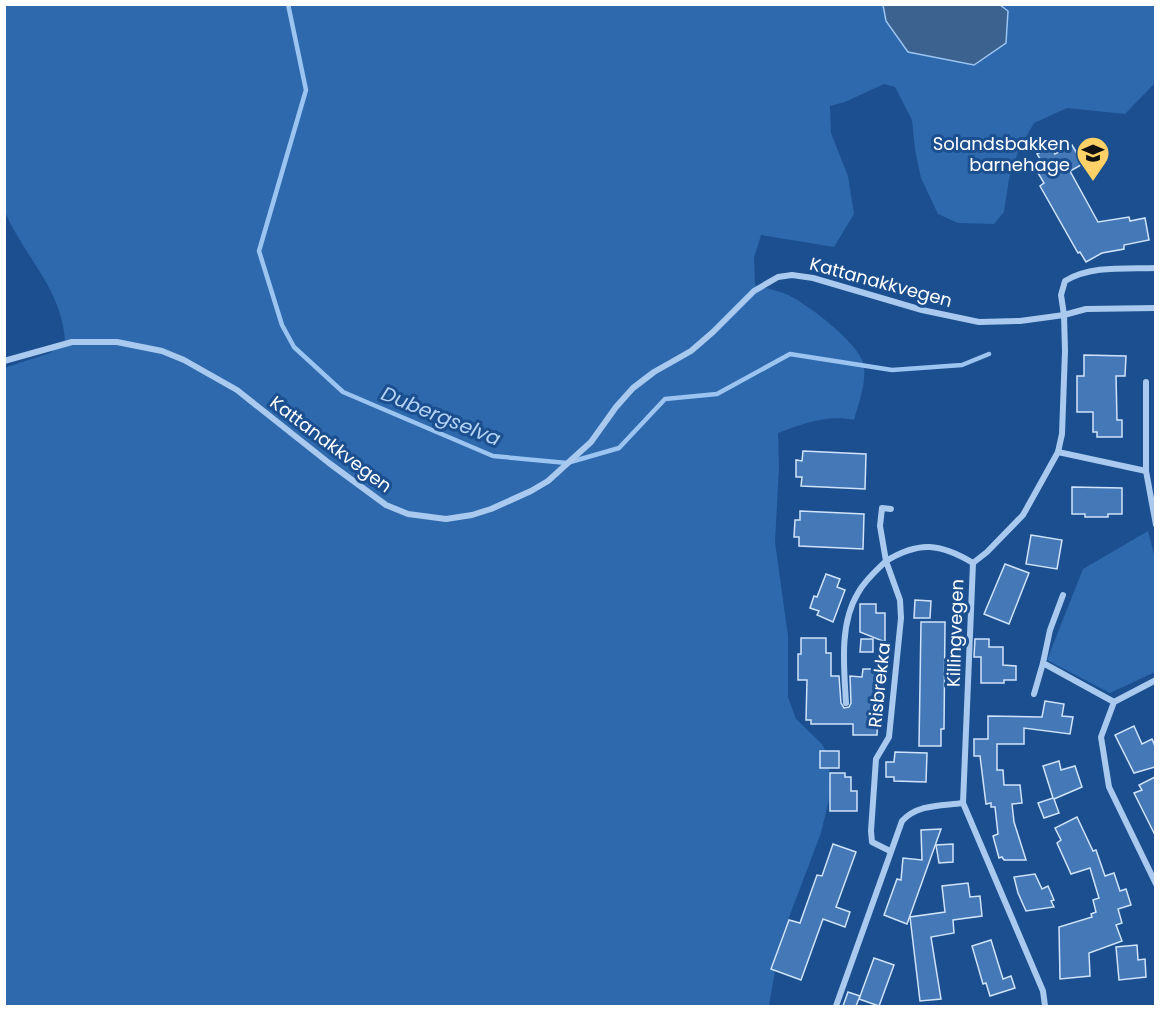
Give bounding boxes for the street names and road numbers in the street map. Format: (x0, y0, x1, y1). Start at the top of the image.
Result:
street label: Kattanakkvegen (807, 251, 955, 313)
street label: Kattanakkvegen (265, 390, 397, 498)
street label: Killingvegen (941, 578, 969, 688)
street label: Risbrekka (862, 641, 896, 729)

